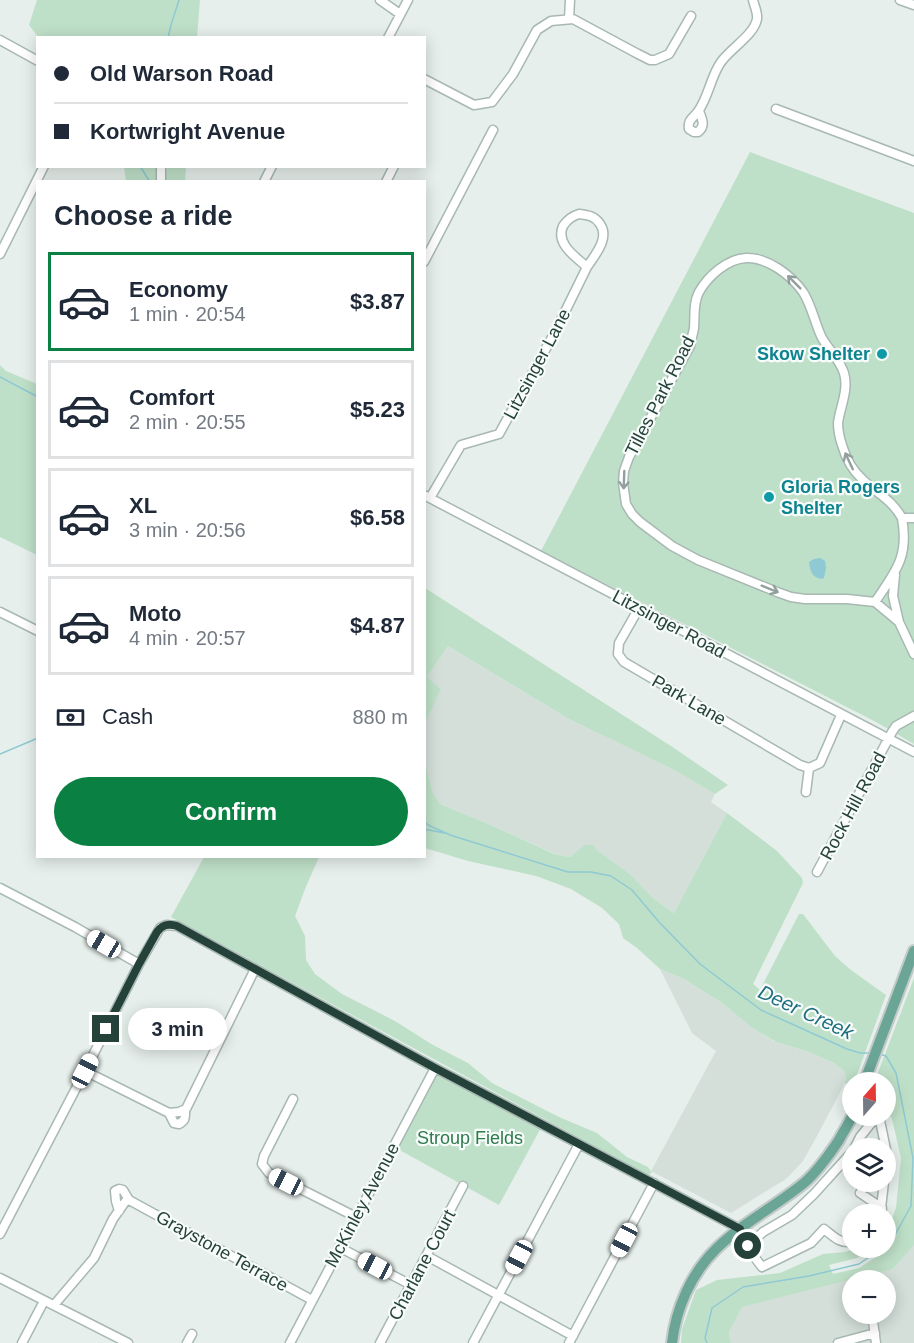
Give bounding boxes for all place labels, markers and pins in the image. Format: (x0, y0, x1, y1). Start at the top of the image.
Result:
place label: Skow Shelter (757, 344, 870, 364)
marker: Skow Shelter (875, 347, 889, 361)
place label: Gloria Rogers Shelter (781, 477, 900, 518)
marker: Gloria Rogers Shelter (762, 490, 776, 504)

